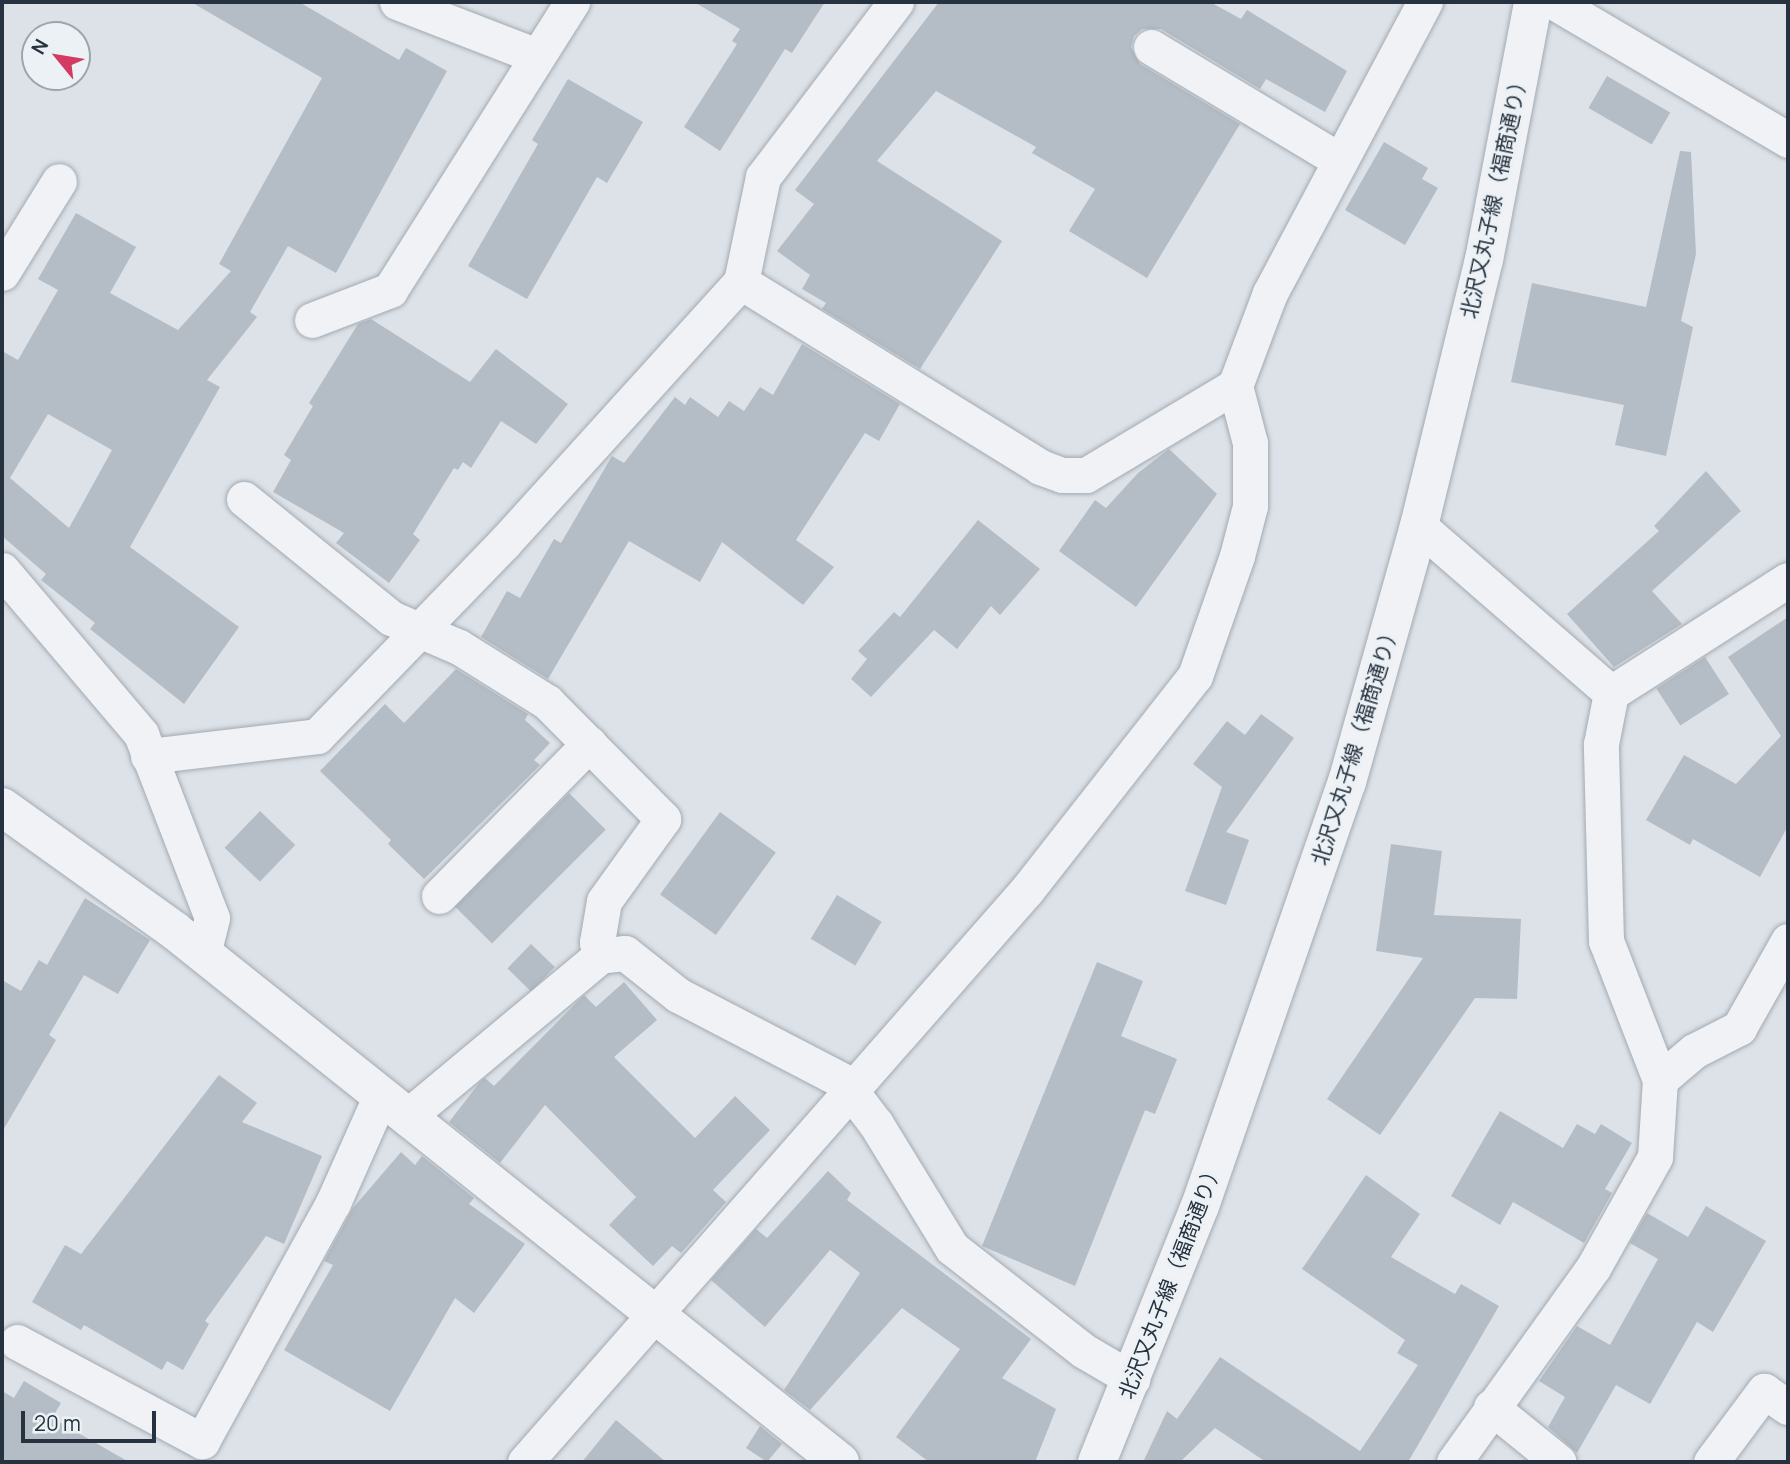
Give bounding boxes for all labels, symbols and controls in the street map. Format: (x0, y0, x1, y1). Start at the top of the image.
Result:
north arrow (21, 21, 91, 91)
text: N (25, 34, 54, 59)
street label: 北沢又丸子線（福商通り） (1455, 69, 1533, 321)
street label: 北沢又丸子線（福商通り） (1306, 620, 1404, 868)
street label: 北沢又丸子線（福商通り） (1113, 1158, 1227, 1402)
scale bar (24, 1398, 159, 1442)
text: 20 m (34, 1409, 81, 1437)

